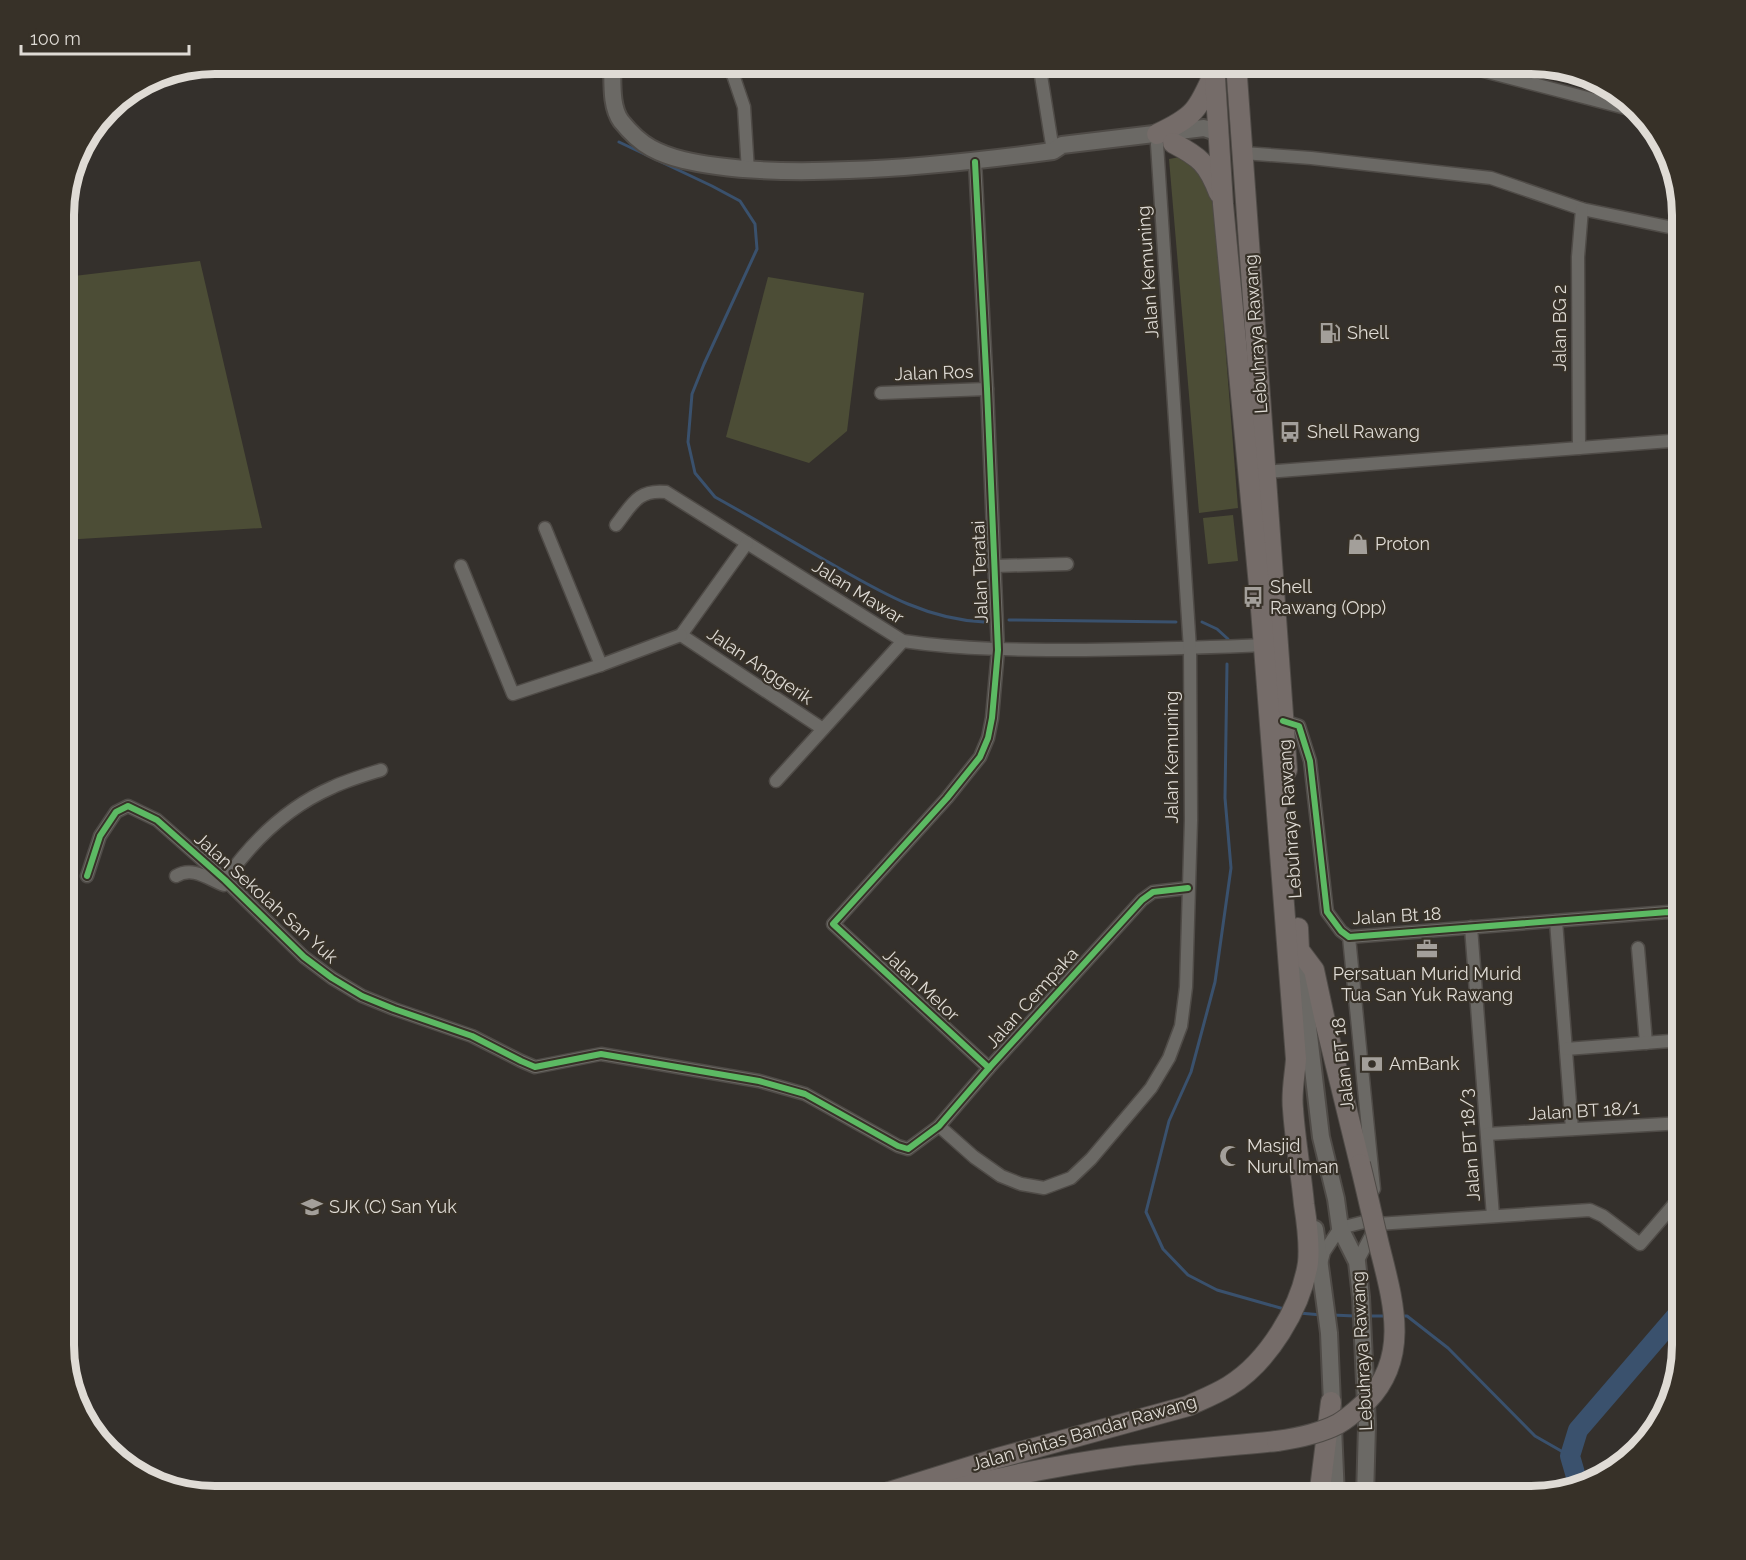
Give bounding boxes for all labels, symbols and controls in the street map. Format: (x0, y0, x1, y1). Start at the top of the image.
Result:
scale bar (21, 18, 189, 56)
text: 100 m (30, 28, 81, 49)
street label: Jalan Kemuning (1132, 205, 1163, 339)
street label: Lebuhraya Rawang (1239, 254, 1272, 414)
street label: Jalan BG 2 (1549, 285, 1570, 371)
fuel station icon: Shell (1318, 321, 1342, 345)
place label: Shell (1347, 322, 1389, 343)
street label: Jalan Ros (894, 361, 974, 384)
bus stop icon: Shell Rawang (1278, 420, 1302, 444)
place label: Shell Rawang (1307, 421, 1420, 442)
street label: Jalan Teratai (967, 520, 992, 624)
shop icon: Proton (1346, 532, 1370, 556)
place label: Proton (1375, 533, 1430, 554)
street label: Jalan Mawar (809, 555, 908, 628)
place label: Shell Rawang (Opp) (1270, 576, 1386, 618)
bus stop icon: Shell Rawang (Opp) (1241, 585, 1265, 609)
street label: Jalan Anggerik (703, 623, 817, 709)
street label: Jalan Kemuning (1161, 691, 1182, 823)
street label: Lebuhraya Rawang (1273, 739, 1306, 899)
street label: Jalan Sekolah San Yuk (190, 828, 343, 968)
street label: Jalan Bt 18 (1352, 903, 1442, 928)
office icon: Persatuan Murid Murid Tua San Yuk Rawang (1415, 937, 1439, 961)
street label: Jalan Cempaka (981, 943, 1082, 1052)
street label: Jalan Melor (879, 944, 964, 1026)
place label: Persatuan Murid Murid Tua San Yuk Rawang (1333, 963, 1521, 1005)
street label: Jalan BT 18 (1327, 1017, 1358, 1112)
bank icon: AmBank (1360, 1052, 1384, 1076)
place label: AmBank (1389, 1053, 1460, 1074)
street label: Jalan BT 18/3 (1455, 1088, 1484, 1202)
street label: Jalan BT 18/1 (1528, 1097, 1640, 1124)
place label: Masjid Nurul Iman (1247, 1135, 1339, 1177)
mosque icon: Masjid Nurul Iman (1218, 1144, 1242, 1168)
school or university icon: SJK (C) San Yuk (300, 1195, 324, 1219)
place label: SJK (C) San Yuk (329, 1196, 457, 1217)
street label: Lebuhraya Rawang (1347, 1271, 1376, 1431)
street label: Jalan Pintas Bandar Rawang (969, 1390, 1199, 1475)

